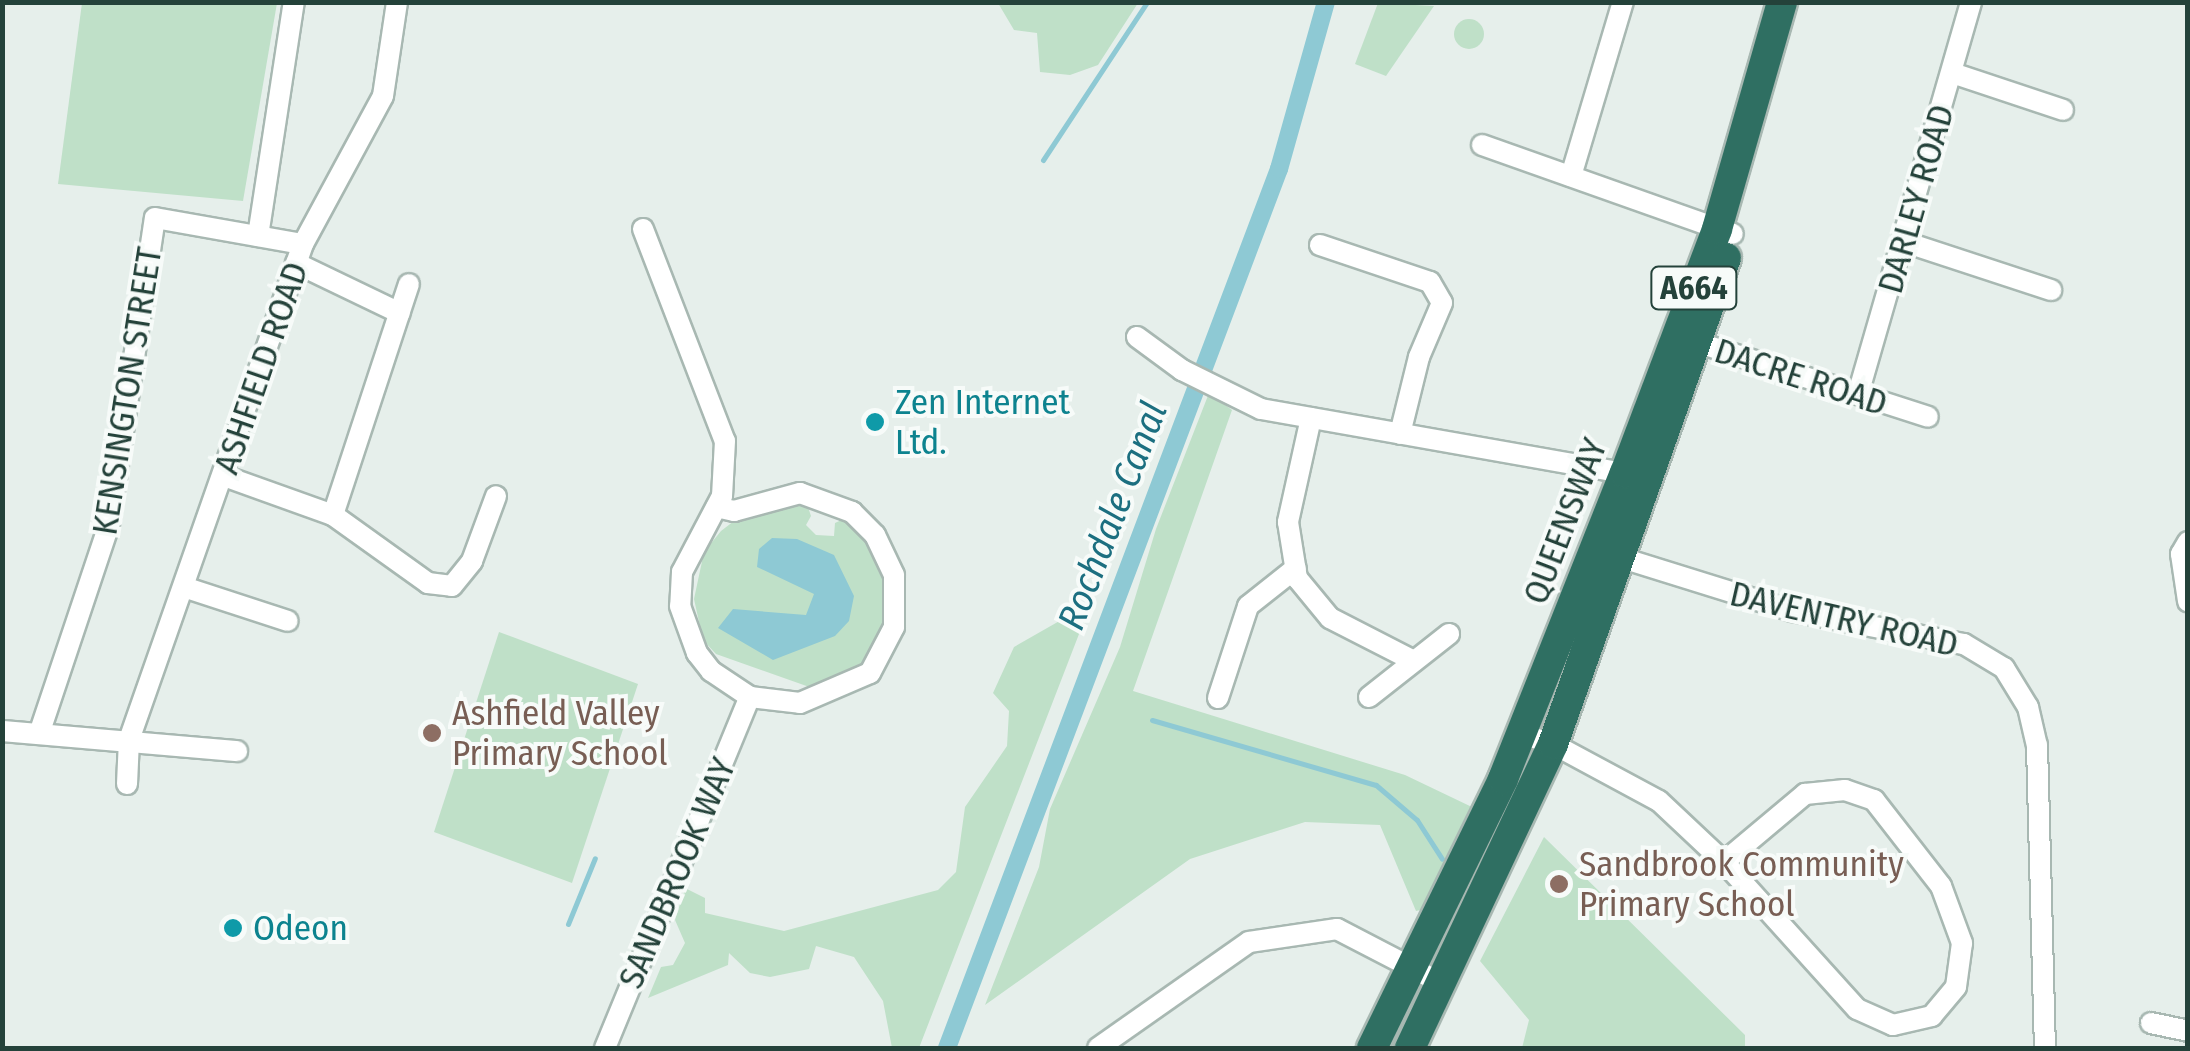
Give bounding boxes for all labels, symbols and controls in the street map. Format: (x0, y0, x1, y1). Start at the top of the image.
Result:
street label: DARLEY ROAD (1869, 100, 1963, 298)
street label: KENSINGTON STREET (84, 244, 170, 538)
street label: ASHFIELD ROAD (205, 257, 317, 479)
road number: A664 (1649, 261, 1739, 315)
street label: DACRE ROAD (1710, 329, 1892, 425)
place label: Zen Internet Ltd. (895, 381, 1070, 463)
water label: Rochdale Canal (1049, 396, 1177, 636)
marker: Zen Internet Ltd. (864, 411, 886, 433)
street label: QUEENSWAY (1514, 432, 1616, 610)
street label: DAVENTRY ROAD (1726, 572, 1962, 666)
place label: Ashfield Valley Primary School (452, 692, 668, 774)
marker: Ashfield Valley Primary School (421, 722, 443, 744)
street label: SANDBROOK WAY (610, 752, 744, 994)
place label: Sandbrook Community Primary School (1579, 843, 1904, 925)
marker: Sandbrook Community Primary School (1548, 873, 1570, 895)
place label: Odeon (253, 907, 348, 949)
marker: Odeon (222, 917, 244, 939)

